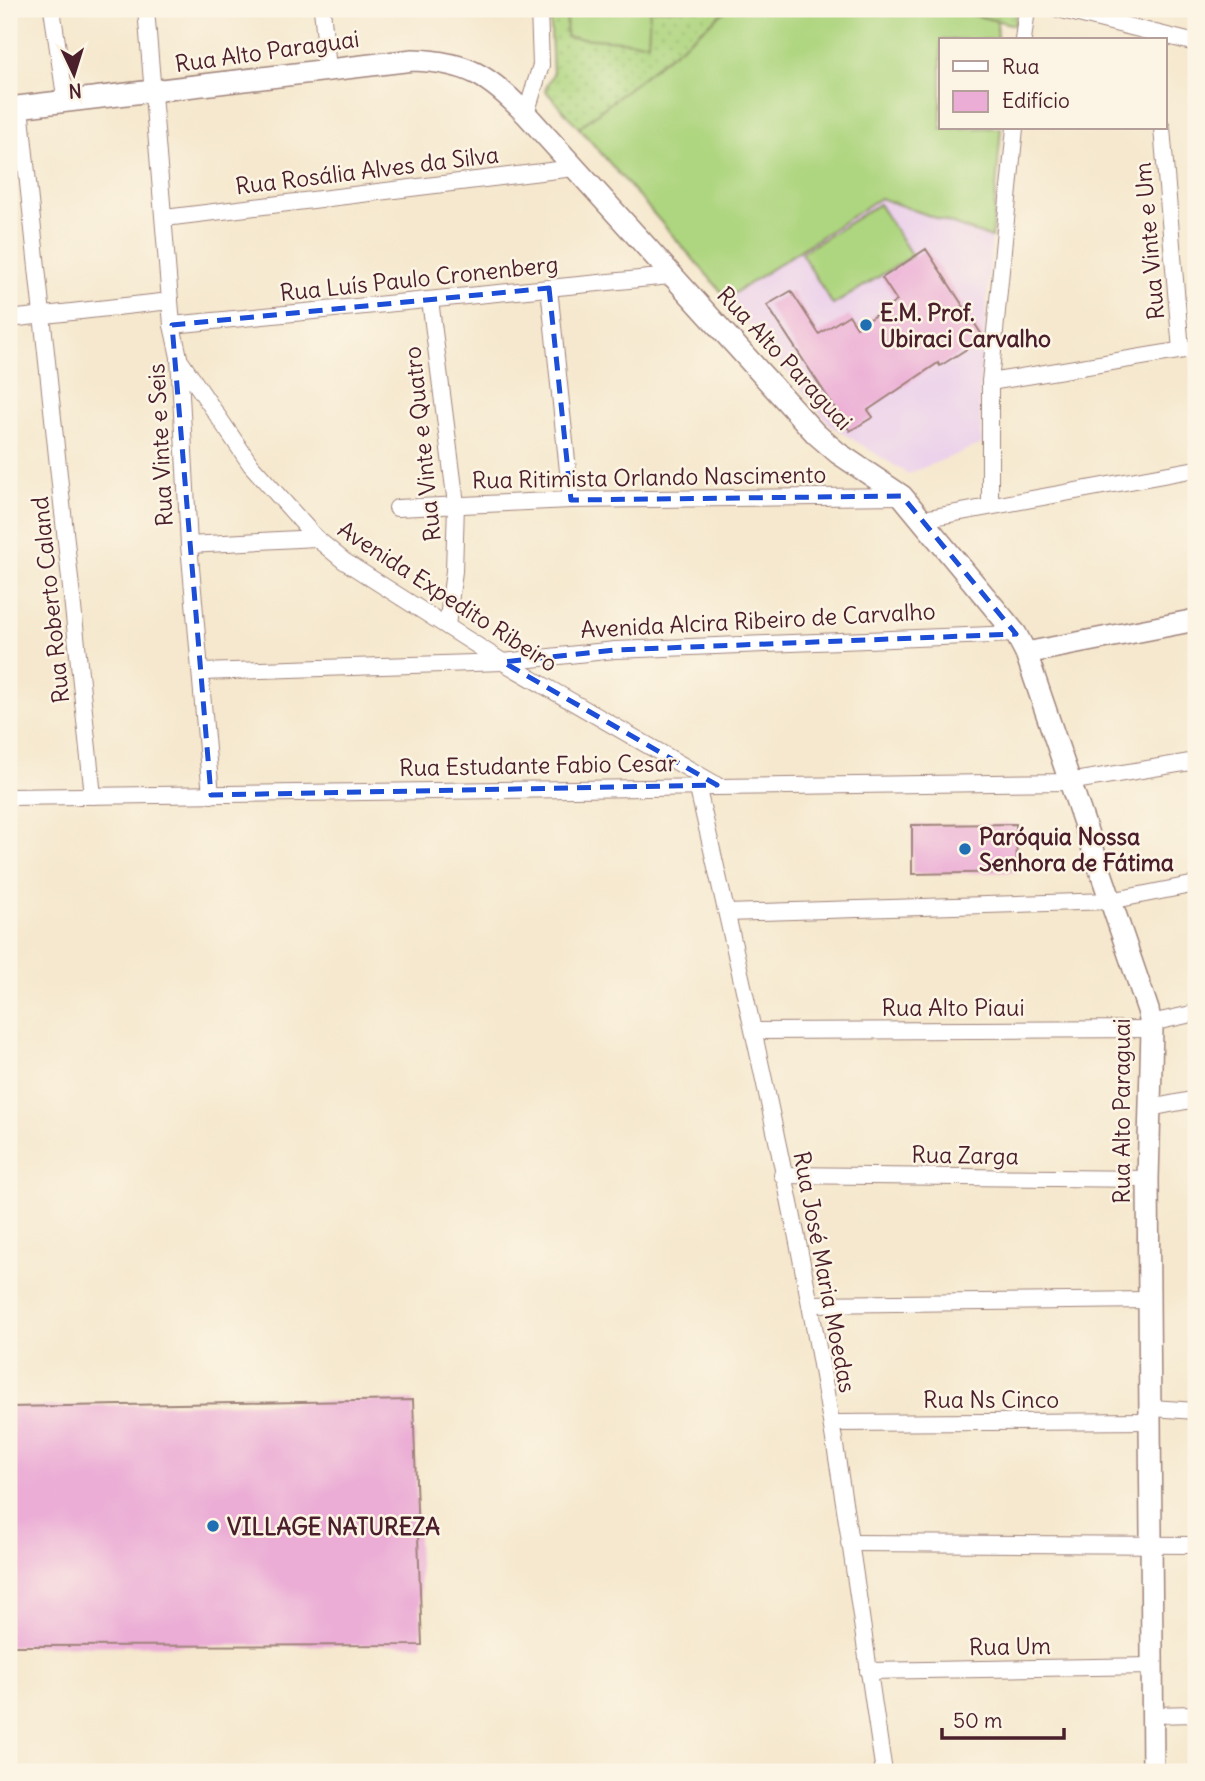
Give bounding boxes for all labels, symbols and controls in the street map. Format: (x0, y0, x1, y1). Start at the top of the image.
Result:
street label: Rua Alto Paraguai (173, 24, 361, 78)
north arrow (38, 38, 108, 108)
legend (939, 38, 1166, 130)
text: Rua (1002, 53, 1039, 80)
text: N (68, 79, 83, 103)
text: Edifício (1002, 87, 1070, 114)
street label: Rua Rosália Alves da Silva (234, 139, 500, 201)
street label: Rua Vinte e Um (1128, 161, 1170, 321)
street label: Rua Luís Paulo Cronenberg (278, 249, 560, 307)
street label: Rua Alto Paraguai (711, 280, 859, 436)
place label: E.M. Prof. Ubiraci Carvalho (880, 298, 1051, 353)
marker: E.M. Prof. Ubiraci Carvalho (858, 317, 874, 333)
street label: Rua Vinte e Quatro (397, 345, 447, 543)
street label: Rua Vinte e Seis (141, 363, 179, 527)
street label: Rua Ritimista Orlando Nascimento (472, 459, 826, 495)
street label: Rua Roberto Caland (25, 495, 75, 705)
street label: Avenida Expedito Ribeiro (333, 514, 563, 678)
street label: Avenida Alcira Ribeiro de Carvalho (580, 596, 936, 644)
street label: Rua Estudante Fabio Cesar (399, 748, 678, 782)
place label: Paróquia Nossa Senhora de Fátima (979, 822, 1174, 877)
marker: Paróquia Nossa Senhora de Fátima (957, 841, 973, 857)
street label: Rua Alto Piaui (881, 993, 1025, 1022)
street label: Rua Alto Paraguai (1107, 1018, 1136, 1204)
street label: Rua Zarga (911, 1140, 1019, 1170)
street label: Rua José Maria Moedas (787, 1149, 863, 1395)
street label: Rua Ns Cinco (923, 1385, 1059, 1414)
place label: VILLAGE NATUREZA (227, 1512, 440, 1541)
marker: VILLAGE NATUREZA (205, 1518, 221, 1534)
street label: Rua Um (969, 1631, 1051, 1661)
scale bar (942, 1697, 1065, 1741)
text: 50 m (953, 1707, 1002, 1734)

